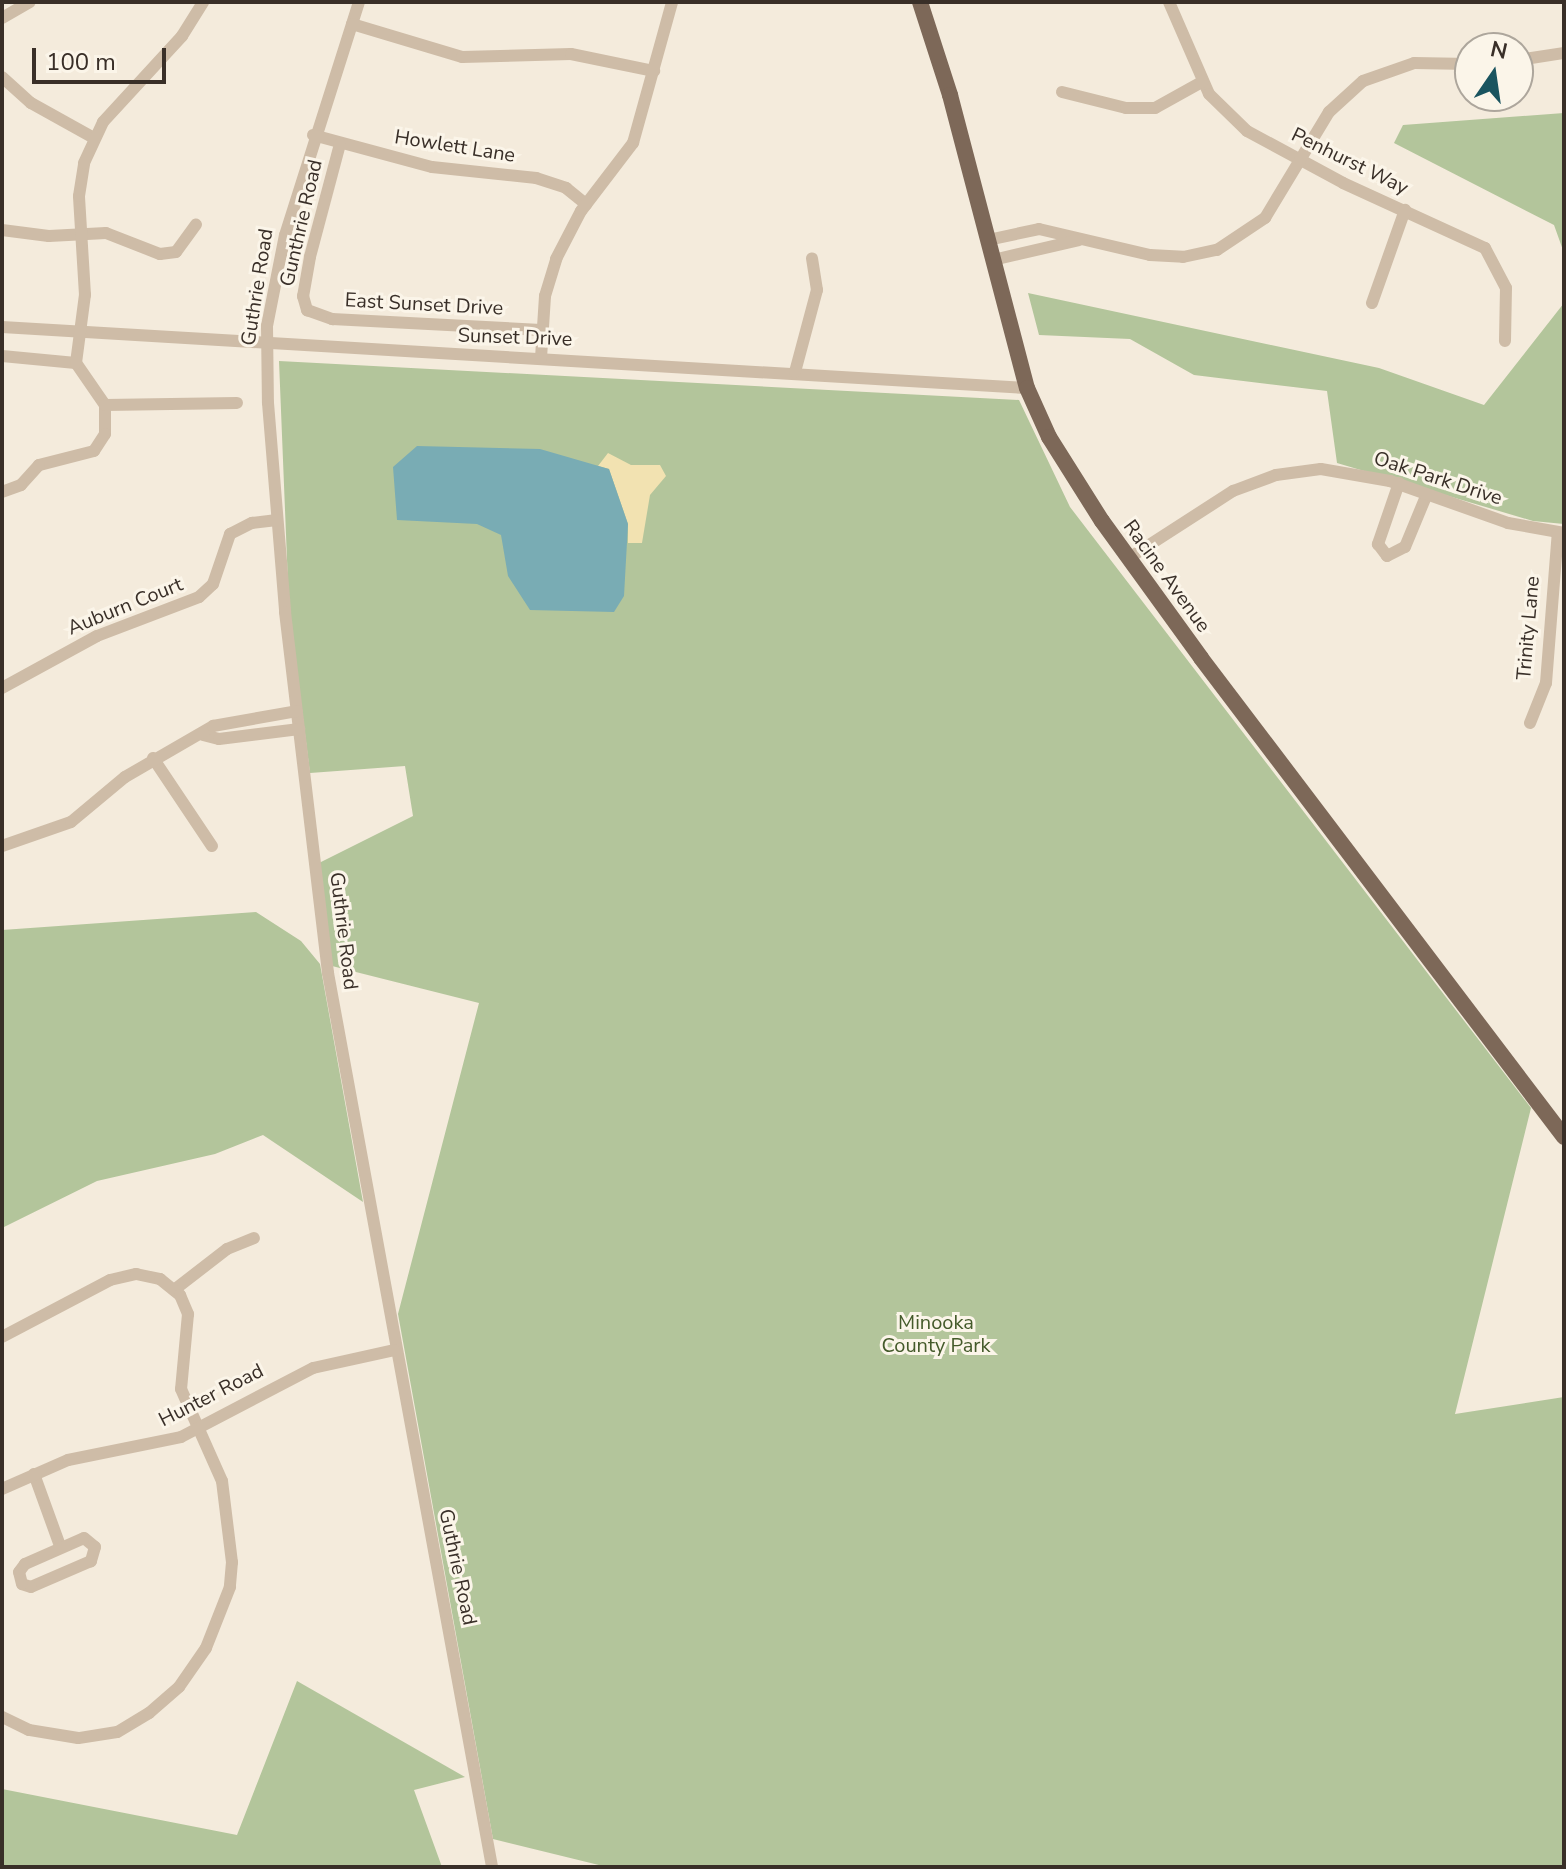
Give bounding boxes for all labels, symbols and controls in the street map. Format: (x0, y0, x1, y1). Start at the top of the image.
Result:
scale bar (36, 32, 170, 82)
north arrow (1454, 32, 1534, 112)
text: N (1488, 34, 1510, 67)
text: 100 m (46, 46, 116, 78)
street label: Penhurst Way (1288, 122, 1412, 200)
street label: Howlett Lane (393, 125, 517, 167)
street label: Gunthrie Road (275, 157, 327, 289)
street label: Guthrie Road (236, 227, 278, 347)
street label: East Sunset Drive (344, 288, 504, 320)
street label: Sunset Drive (457, 323, 573, 351)
street label: Oak Park Drive (1371, 446, 1505, 510)
street label: Racine Avenue (1118, 515, 1216, 637)
street label: Auburn Court (64, 572, 186, 640)
street label: Trinity Lane (1511, 575, 1545, 681)
street label: Guthrie Road (325, 871, 363, 991)
park label: Minooka County Park (882, 1311, 990, 1358)
street label: Hunter Road (155, 1358, 267, 1432)
street label: Guthrie Road (434, 1507, 482, 1627)

